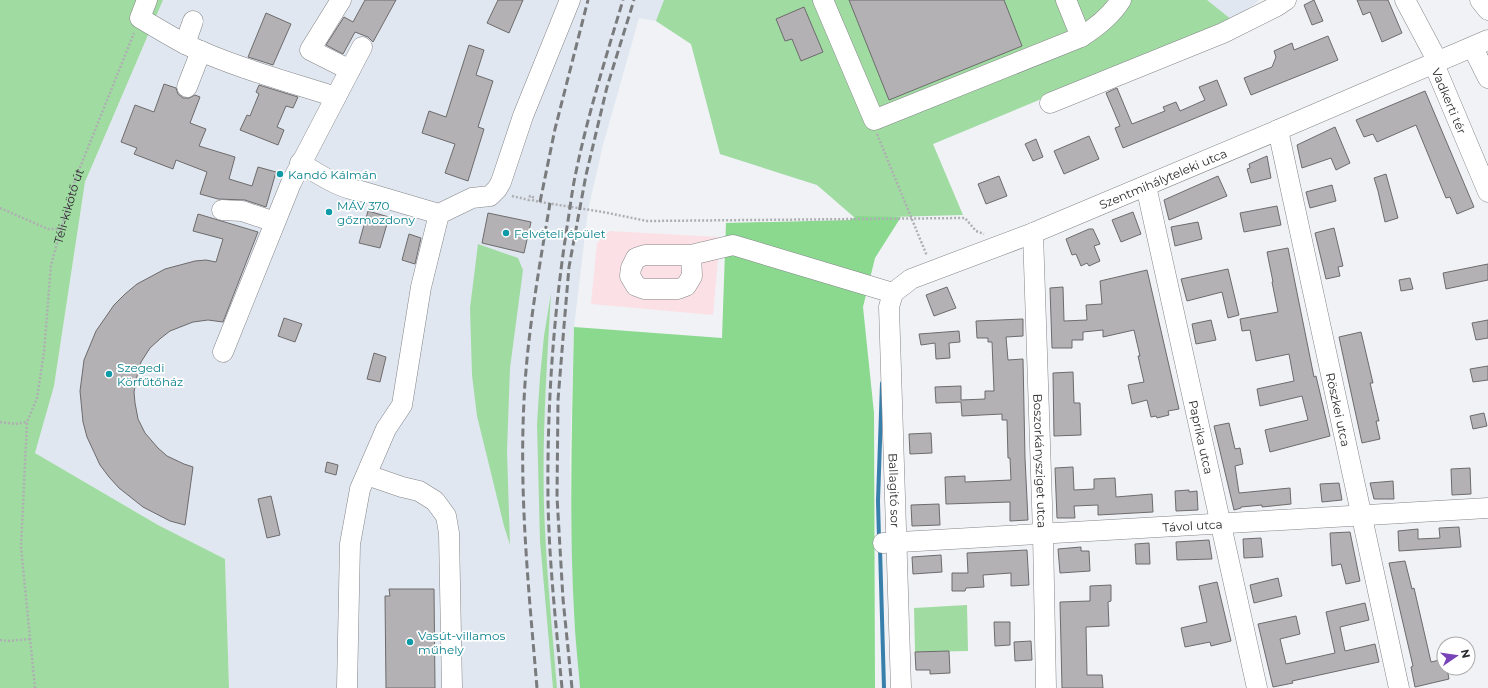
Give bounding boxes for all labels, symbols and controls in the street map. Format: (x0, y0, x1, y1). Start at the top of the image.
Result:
street label: Vadkerti tér (1429, 66, 1470, 136)
street label: Szentmihályteleki utca (1097, 145, 1229, 212)
street label: Téli-kikötő út (50, 166, 86, 245)
place label: Kandó Kálmán (288, 167, 377, 182)
marker: Kandó Kálmán (275, 169, 285, 179)
place label: MÁV 370 gőzmozdony (337, 198, 415, 227)
marker: MÁV 370 gőzmozdony (324, 207, 334, 217)
place label: Felvételi épület (514, 226, 606, 241)
marker: Felvételi épület (501, 228, 511, 238)
place label: Szegedi Körfűtőház (117, 360, 183, 389)
marker: Szegedi Körfűtőház (104, 369, 114, 379)
street label: Röszkei utca (1323, 371, 1354, 448)
street label: Boszorkánysziget utca (1031, 393, 1050, 528)
street label: Paprika utca (1186, 398, 1217, 475)
street label: Ballagitó sor (886, 453, 903, 528)
street label: Távol utca (1162, 516, 1223, 534)
place label: Vasút-villamos műhely (418, 628, 505, 657)
north arrow (1436, 636, 1476, 676)
marker: Vasút-villamos műhely (405, 637, 415, 647)
text: N (1458, 648, 1474, 660)

